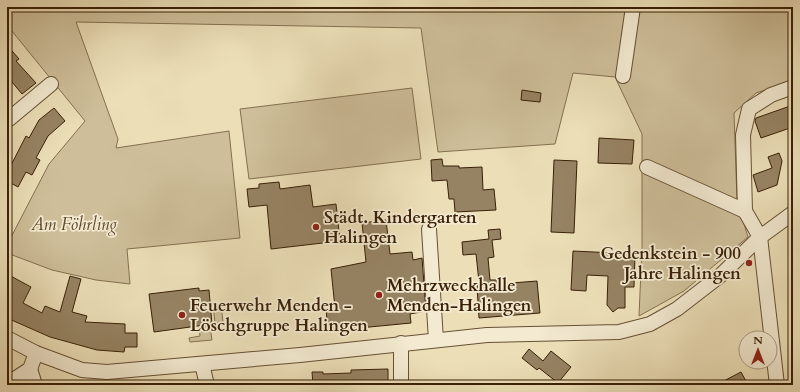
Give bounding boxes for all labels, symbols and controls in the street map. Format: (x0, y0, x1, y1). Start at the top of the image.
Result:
place label: Städt. Kindergarten Halingen (324, 206, 477, 249)
park label: Am Föhrling (30, 213, 117, 236)
marker: Städt. Kindergarten Halingen (311, 222, 321, 232)
place label: Gedenkstein - 900 Jahre Halingen (600, 242, 741, 285)
marker: Gedenkstein - 900 Jahre Halingen (744, 258, 754, 268)
place label: Mehrzweckhalle Menden-Halingen (387, 274, 532, 317)
marker: Mehrzweckhalle Menden-Halingen (374, 290, 384, 300)
place label: Feuerwehr Menden - Löschgruppe Halingen (190, 294, 368, 337)
marker: Feuerwehr Menden - Löschgruppe Halingen (177, 310, 187, 320)
north arrow (738, 330, 778, 370)
text: N (753, 333, 763, 348)

